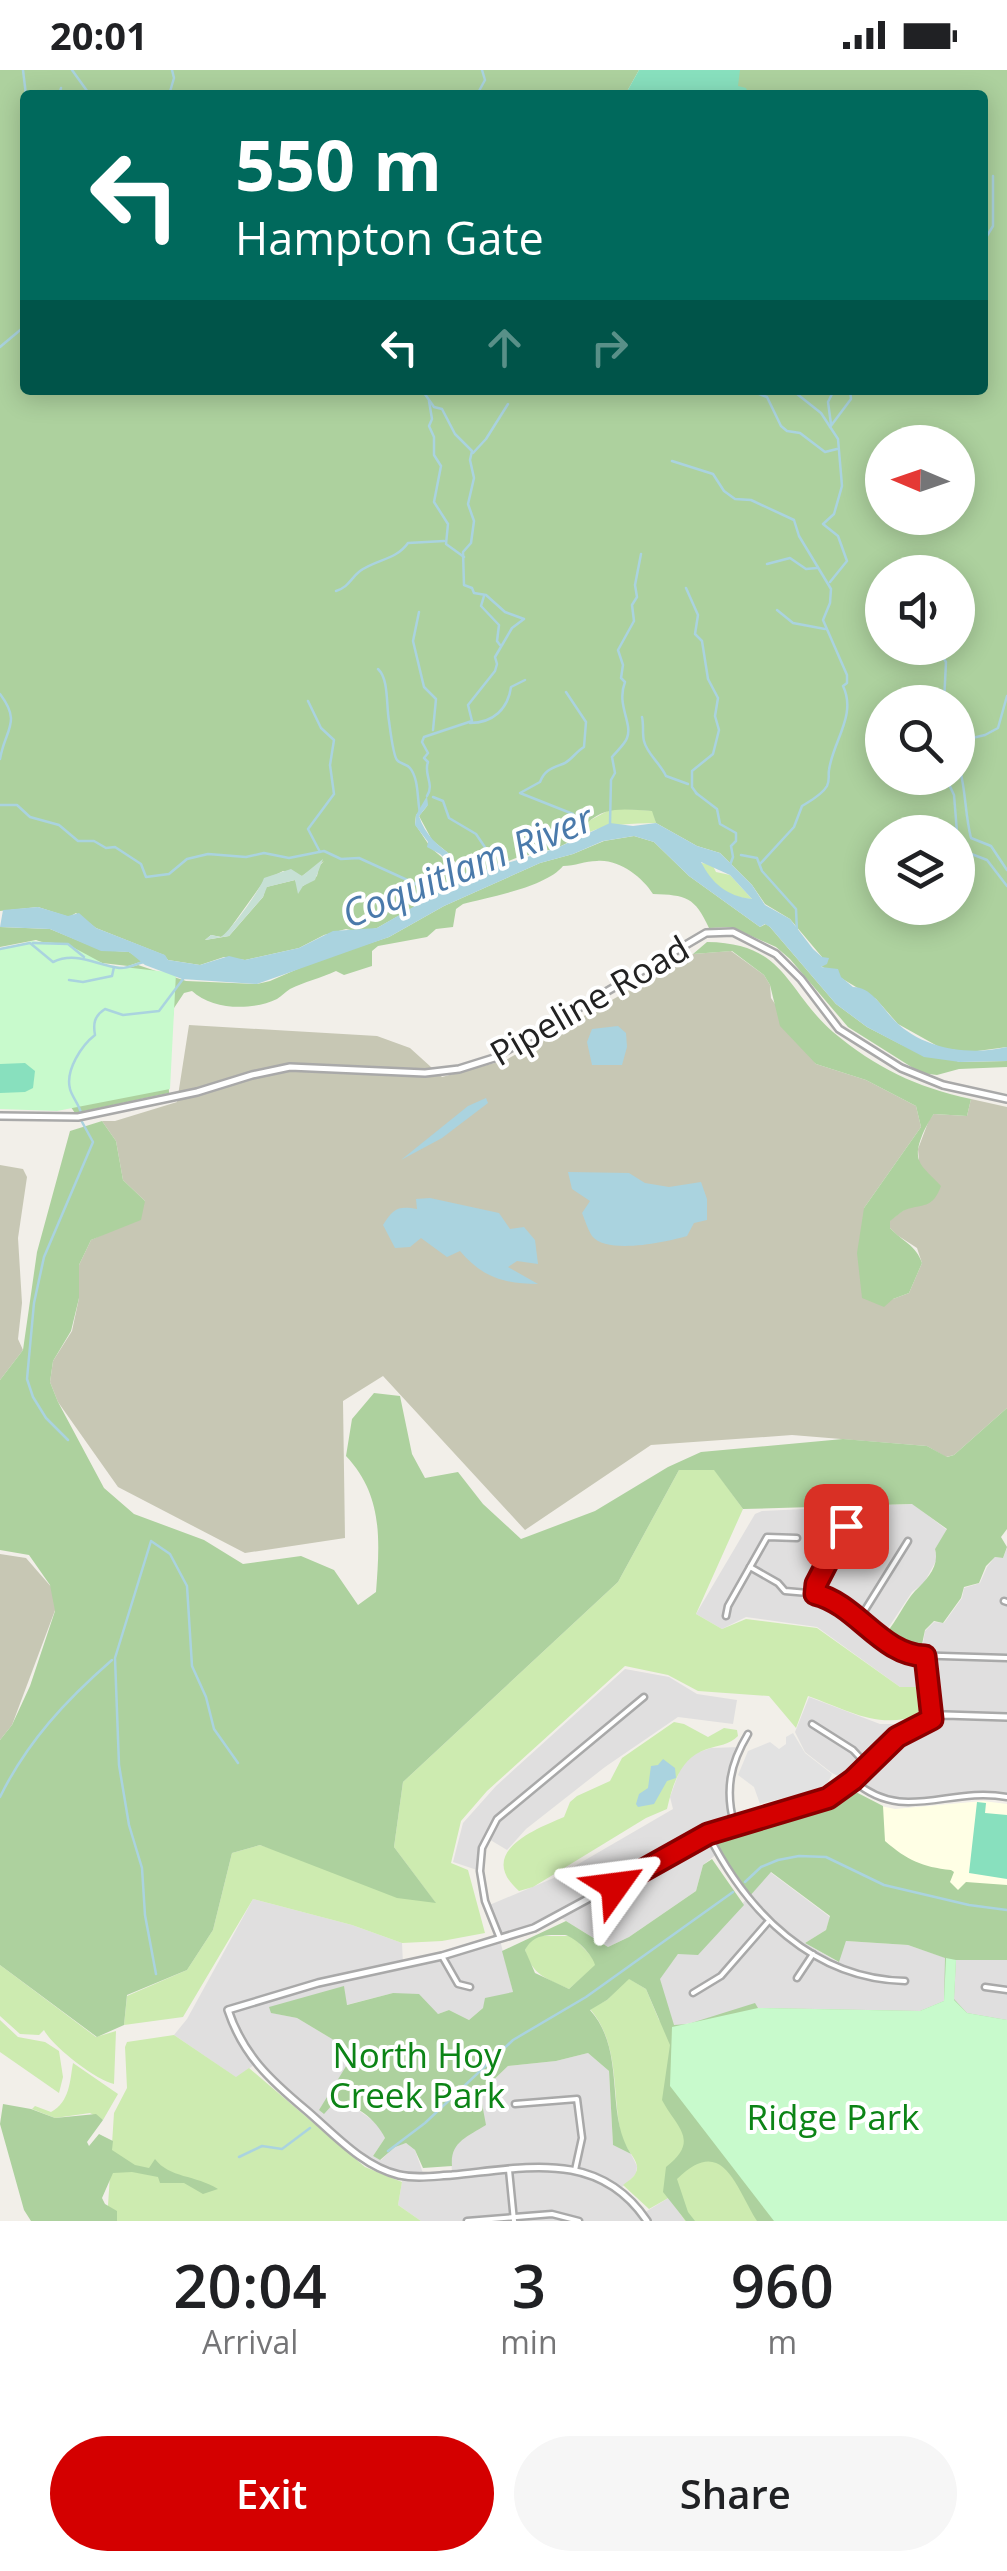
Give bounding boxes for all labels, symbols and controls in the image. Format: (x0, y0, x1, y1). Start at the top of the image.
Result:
text: 20:01 (50, 9, 148, 61)
text: 550 m (235, 116, 442, 212)
icon: left (70, 130, 200, 260)
text: Hampton Gate (235, 207, 544, 268)
icon: left (372, 320, 427, 375)
icon: ahead (477, 320, 532, 375)
icon: right (582, 320, 637, 375)
north arrow (865, 425, 975, 535)
map controls (865, 425, 975, 925)
button: sound (865, 555, 975, 665)
button: search (865, 685, 975, 795)
water label: Coquitlam River (334, 790, 602, 939)
button: layers (865, 815, 975, 925)
street label: Pipeline Road (481, 924, 697, 1076)
pin (804, 1484, 889, 1569)
icon: arrive (819, 1499, 874, 1554)
position arrow (563, 1834, 667, 1938)
park label: North Hoy Creek Park (329, 2031, 506, 2118)
park label: Ridge Park (747, 2093, 920, 2140)
text: 20:04 (173, 2244, 327, 2326)
text: 3 (512, 2244, 546, 2326)
text: 960 (731, 2244, 834, 2326)
text: Arrival (202, 2320, 298, 2363)
text: min (500, 2320, 558, 2363)
text: m (767, 2320, 797, 2363)
button: Exit (50, 2436, 494, 2551)
button: Share (514, 2436, 957, 2551)

